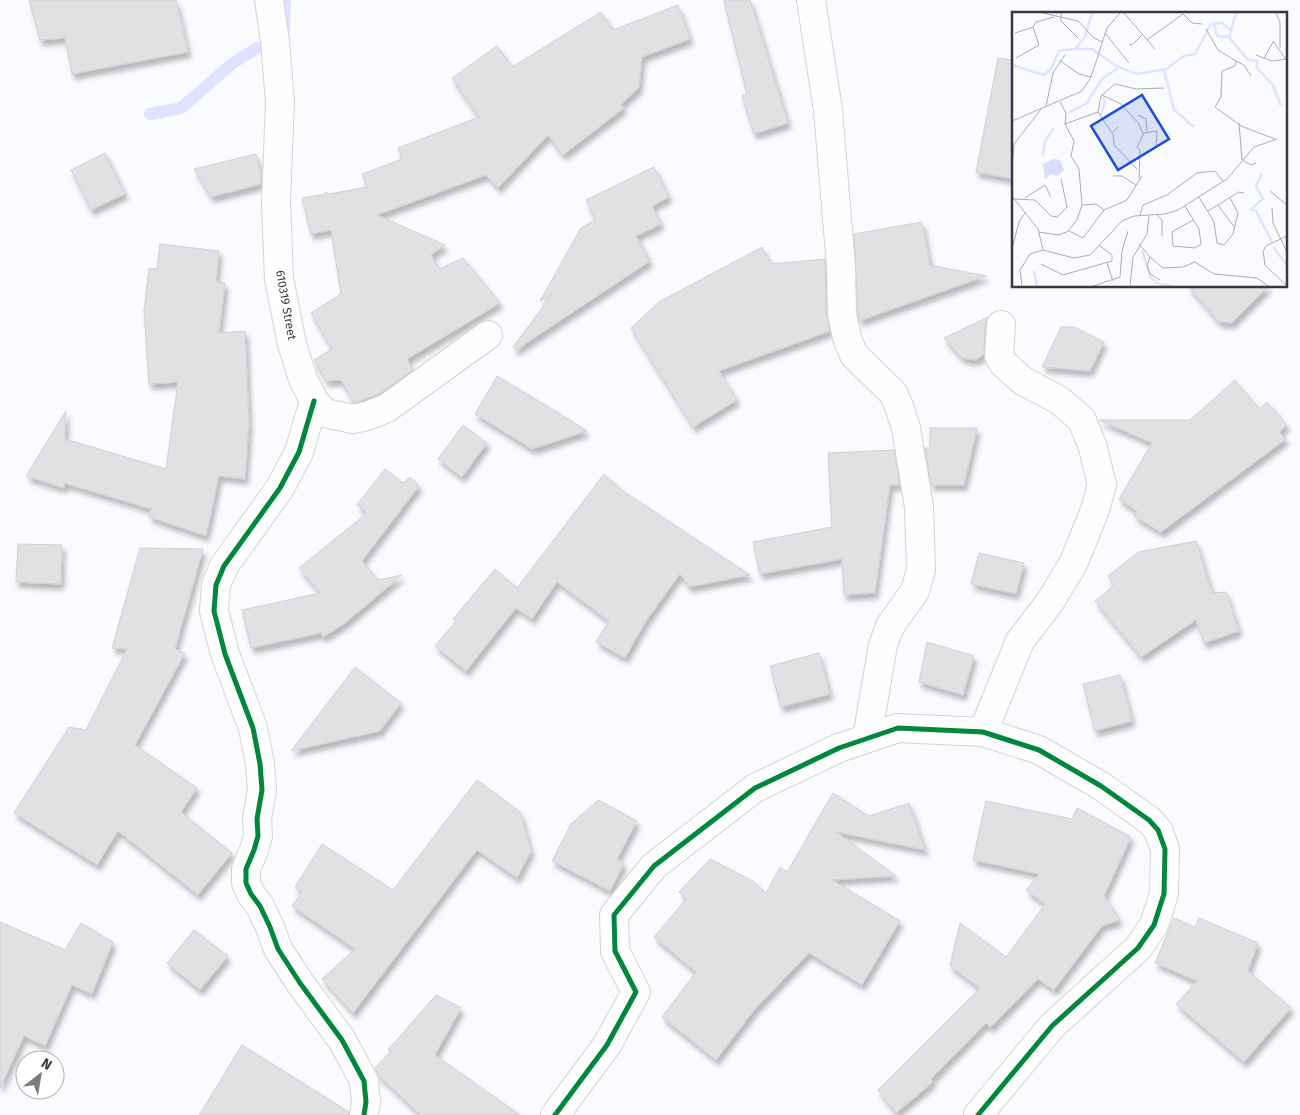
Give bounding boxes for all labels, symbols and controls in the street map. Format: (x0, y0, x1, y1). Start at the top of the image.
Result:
inset map (1012, 12, 1288, 288)
street label: 610319 Street (273, 269, 299, 342)
north arrow (15, 1050, 65, 1100)
text: N (38, 1055, 55, 1074)

